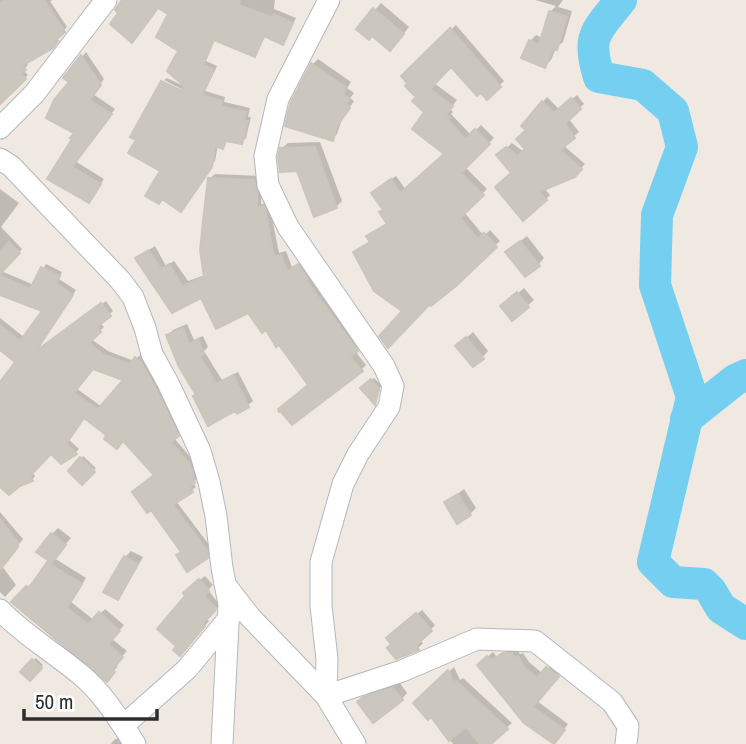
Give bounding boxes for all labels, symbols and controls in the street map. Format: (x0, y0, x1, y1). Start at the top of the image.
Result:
scale bar (24, 678, 158, 722)
text: 50 m (35, 687, 73, 716)

